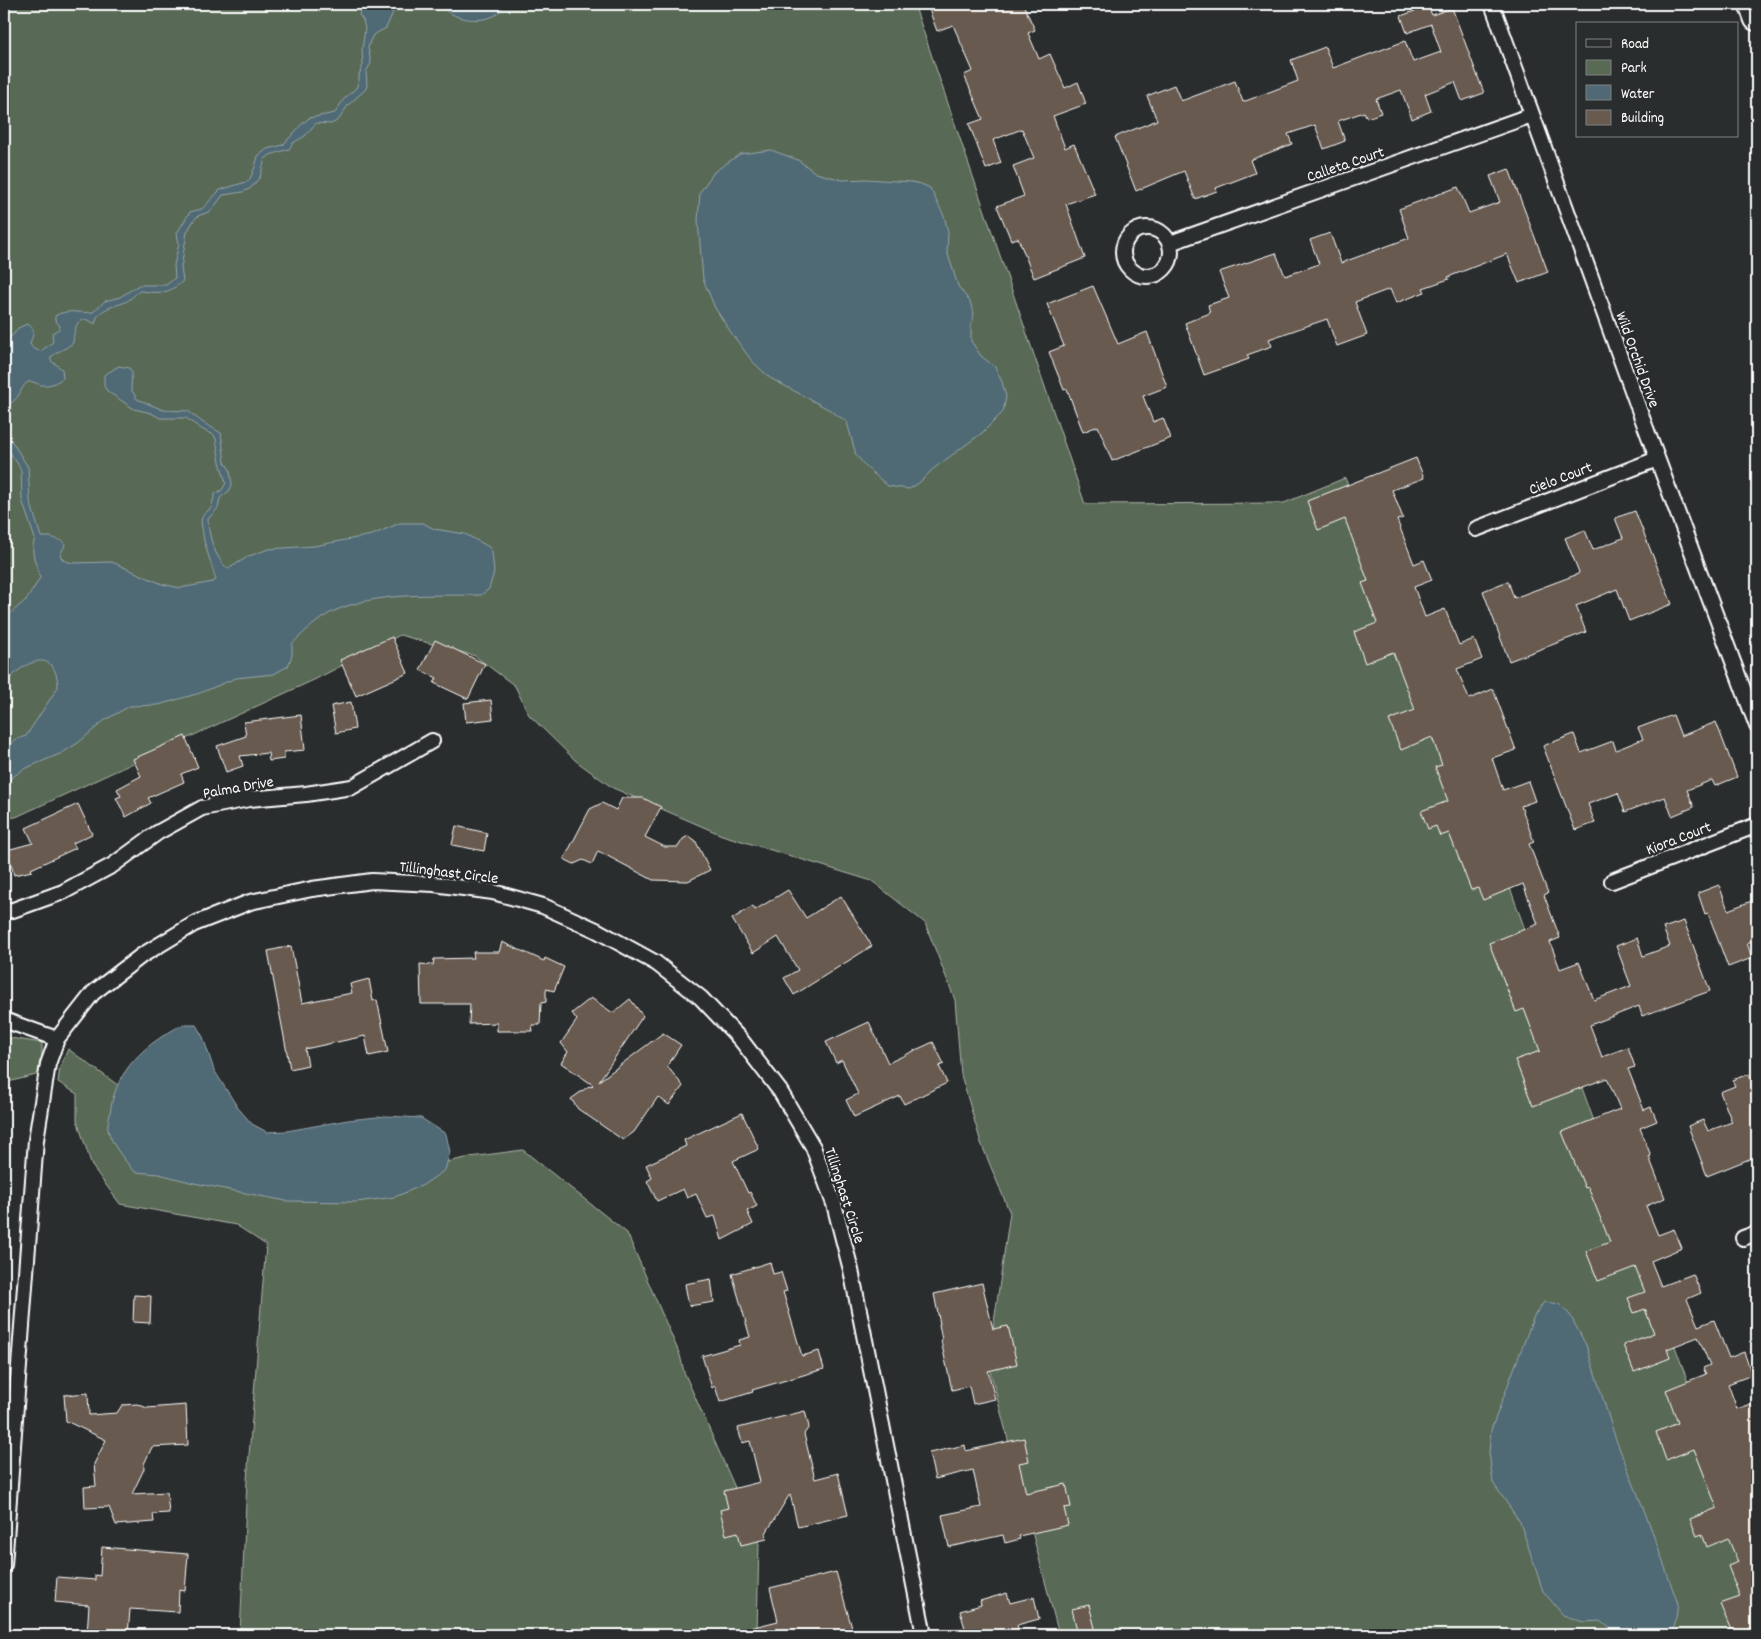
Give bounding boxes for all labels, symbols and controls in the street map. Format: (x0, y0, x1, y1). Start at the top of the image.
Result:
legend (1576, 22, 1738, 138)
text: Road (1621, 34, 1649, 56)
text: Park (1621, 58, 1647, 80)
text: Water (1621, 84, 1655, 106)
text: Building (1621, 108, 1664, 130)
street label: Calleta Court (1304, 141, 1388, 189)
street label: Wild Orchid Drive (1609, 309, 1665, 411)
street label: Cielo Court (1526, 457, 1596, 502)
street label: Palma Drive (201, 771, 276, 806)
street label: Kiora Court (1643, 816, 1715, 862)
street label: Tillinghast Circle (398, 856, 499, 891)
street label: Tillinghast Circle (817, 1145, 870, 1247)

